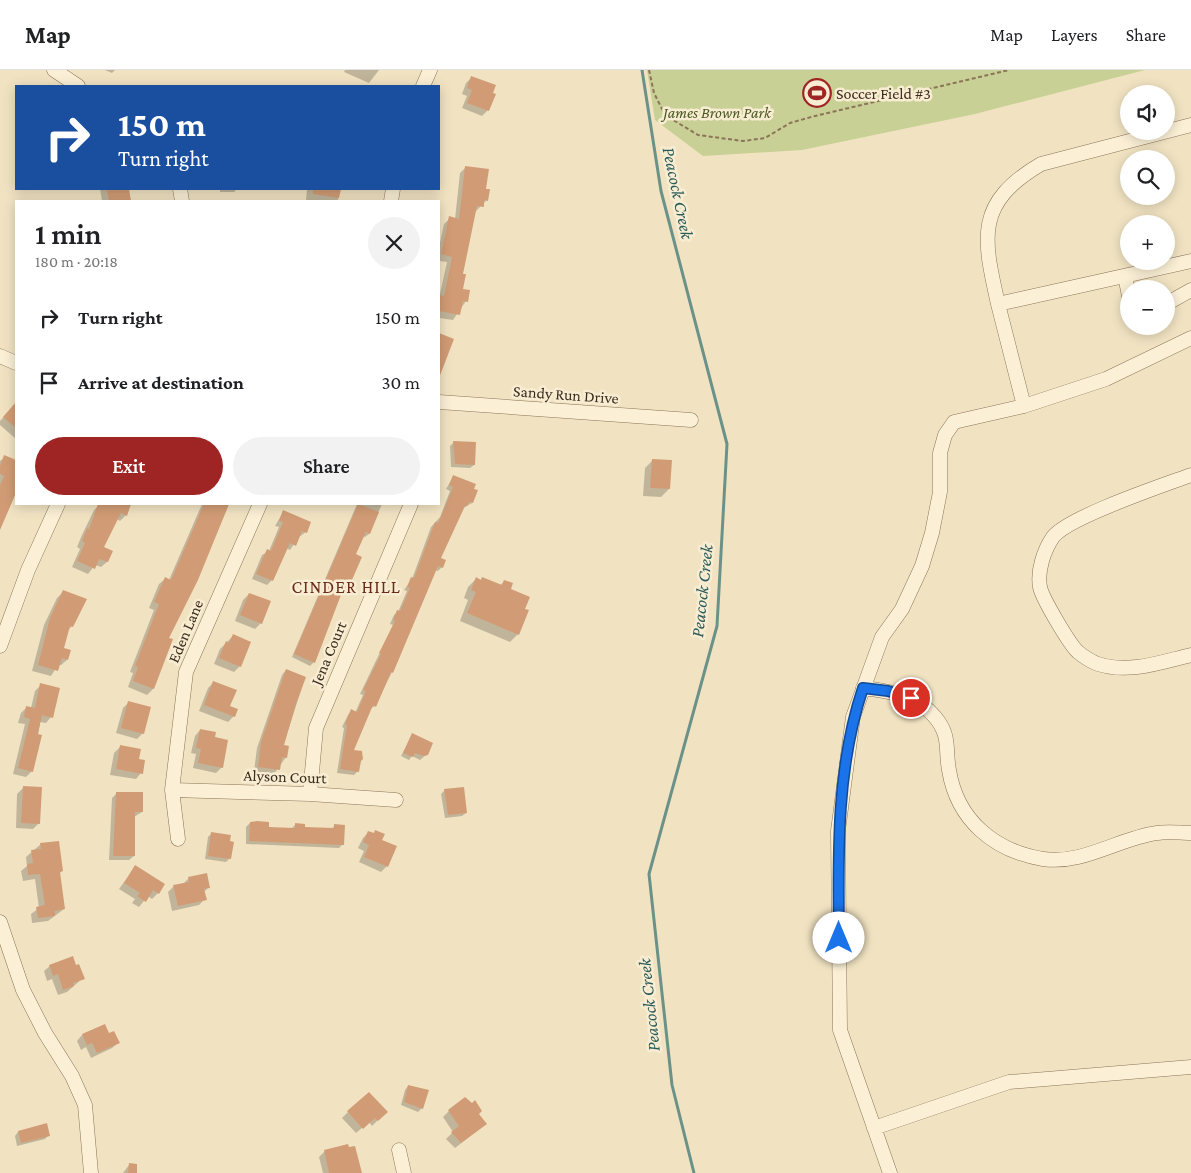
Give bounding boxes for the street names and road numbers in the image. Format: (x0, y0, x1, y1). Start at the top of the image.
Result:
street label: Sandy Run Drive (513, 382, 619, 408)
street label: Eden Lane (165, 597, 206, 665)
street label: Jena Court (307, 618, 351, 690)
street label: Alyson Court (243, 767, 328, 787)

